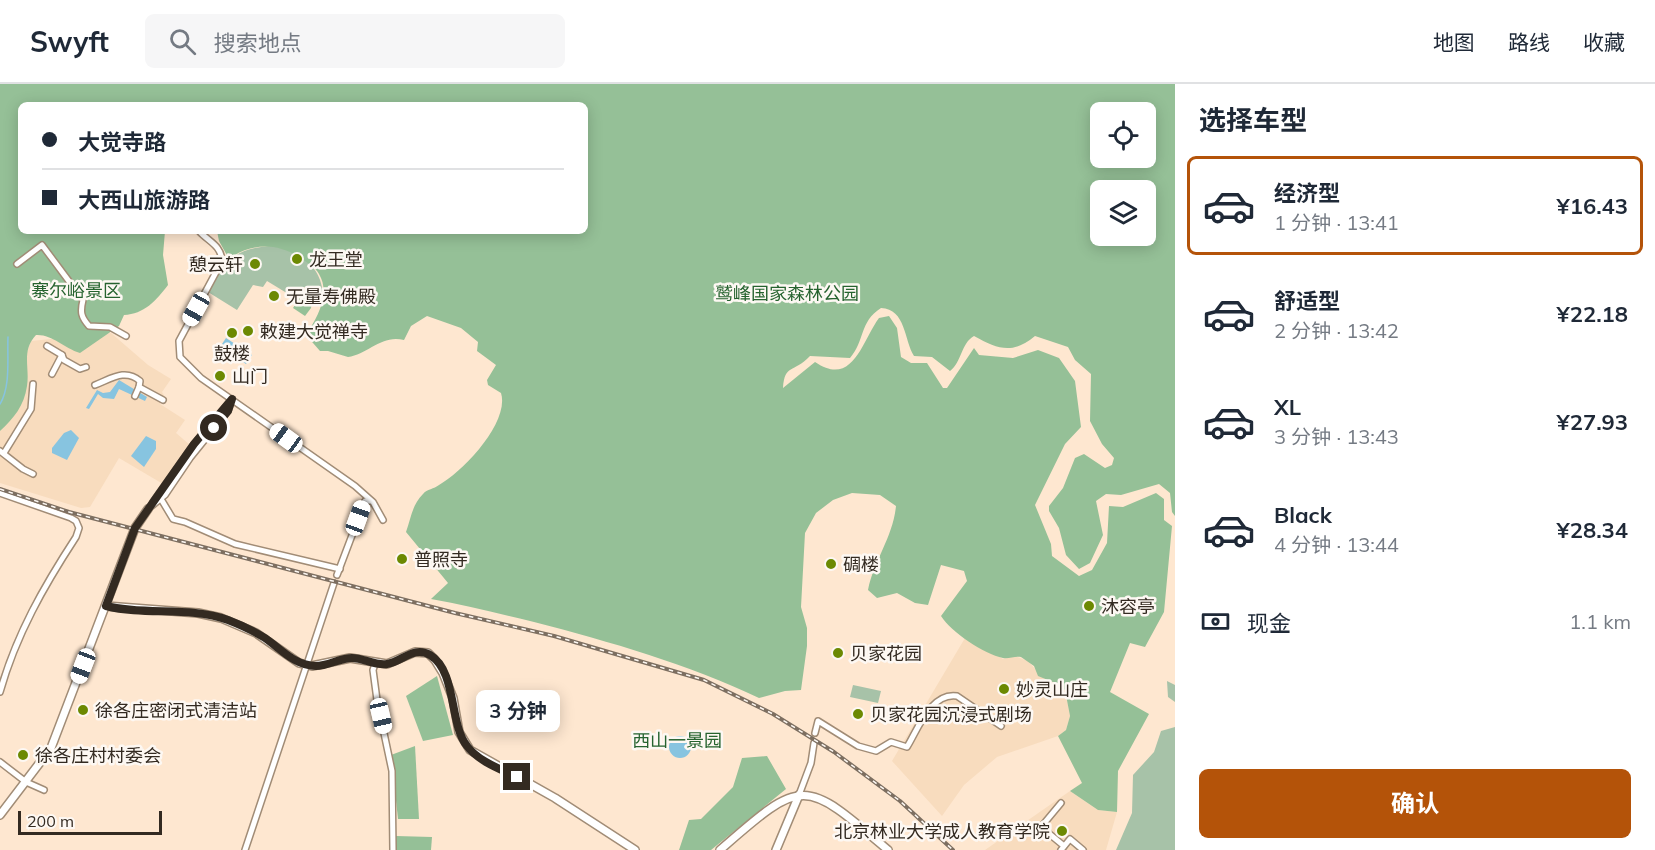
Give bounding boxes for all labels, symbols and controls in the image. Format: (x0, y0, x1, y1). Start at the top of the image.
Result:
search box (145, 14, 565, 68)
text: Swyft (30, 24, 109, 59)
icon: search (166, 25, 199, 58)
text: 搜索地点 (214, 29, 302, 57)
text: 地图 (1433, 29, 1475, 55)
text: 路线 (1508, 29, 1550, 55)
text: 收藏 (1583, 29, 1625, 55)
map controls (1090, 102, 1156, 246)
button: locate (1090, 102, 1156, 168)
text: 选择车型 (1199, 103, 1307, 137)
text: 大觉寺路 (78, 128, 166, 156)
icon: car (1202, 179, 1256, 233)
text: 经济型 (1274, 179, 1340, 207)
button: layers (1090, 180, 1156, 246)
text: 大西山旅游路 (78, 186, 210, 214)
text: ¥16.43 (1557, 192, 1628, 220)
text: 1 分钟 · 13:41 (1274, 210, 1399, 235)
place label: 龙王堂 (309, 248, 363, 271)
marker: 龙王堂 (290, 252, 304, 266)
place label: 憩云轩 (189, 253, 243, 276)
marker: 憩云轩 (248, 257, 262, 271)
park label: 寨尔峪景区 (31, 279, 121, 302)
park label: 鹫峰国家森林公园 (715, 282, 859, 305)
place label: 无量寿佛殿 (286, 285, 376, 308)
icon: car (1202, 287, 1256, 341)
text: 舒适型 (1274, 287, 1340, 315)
car (179, 289, 213, 329)
marker: 无量寿佛殿 (267, 289, 281, 303)
text: ¥22.18 (1557, 300, 1628, 328)
text: 2 分钟 · 13:42 (1274, 318, 1399, 343)
place label: 敕建大觉禅寺 (260, 320, 368, 343)
marker: 敕建大觉禅寺 (241, 324, 255, 338)
marker: 鼓楼 (225, 326, 239, 340)
place label: 鼓楼 (214, 342, 250, 365)
place label: 山门 (232, 365, 268, 388)
marker: 山门 (213, 369, 227, 383)
text: XL (1274, 393, 1301, 421)
icon: car (1202, 395, 1256, 449)
text: ¥27.93 (1557, 408, 1628, 436)
route start (200, 414, 227, 441)
car (266, 420, 306, 456)
text: 3 分钟 · 13:43 (1274, 424, 1399, 449)
car (343, 498, 373, 538)
text: Black (1274, 501, 1332, 529)
icon: car (1202, 503, 1256, 557)
text: ¥28.34 (1557, 516, 1628, 544)
text: 4 分钟 · 13:44 (1274, 532, 1399, 557)
place label: 普照寺 (414, 548, 468, 571)
marker: 普照寺 (395, 552, 409, 566)
place label: 碉楼 (843, 553, 879, 576)
marker: 碉楼 (824, 557, 838, 571)
place label: 沐容亭 (1101, 595, 1155, 618)
marker: 沐容亭 (1082, 599, 1096, 613)
icon: cash (1199, 605, 1232, 638)
text: 现金 (1247, 609, 1291, 637)
text: 1.1 km (1569, 609, 1631, 634)
place label: 贝家花园 (850, 642, 922, 665)
car (68, 646, 98, 686)
marker: 贝家花园 (831, 646, 845, 660)
place label: 妙灵山庄 (1016, 678, 1088, 701)
marker: 妙灵山庄 (997, 682, 1011, 696)
callout: 3 分钟 (475, 690, 559, 732)
car (368, 696, 394, 736)
text: 3 分钟 (489, 698, 547, 723)
place label: 徐各庄密闭式清洁站 (95, 699, 257, 722)
marker: 徐各庄密闭式清洁站 (76, 703, 90, 717)
place label: 贝家花园沉浸式剧场 (870, 703, 1032, 726)
marker: 贝家花园沉浸式剧场 (851, 707, 865, 721)
park label: 西山一景园 (632, 729, 722, 752)
place label: 徐各庄村村委会 (35, 744, 161, 767)
marker: 徐各庄村村委会 (16, 748, 30, 762)
route end (503, 763, 530, 790)
button: 确认 (1199, 769, 1631, 838)
scale bar (18, 808, 162, 836)
text: 200 m (27, 811, 74, 831)
place label: 北京林业大学成人教育学院 (834, 820, 1050, 843)
marker: 北京林业大学成人教育学院 (1055, 824, 1069, 838)

